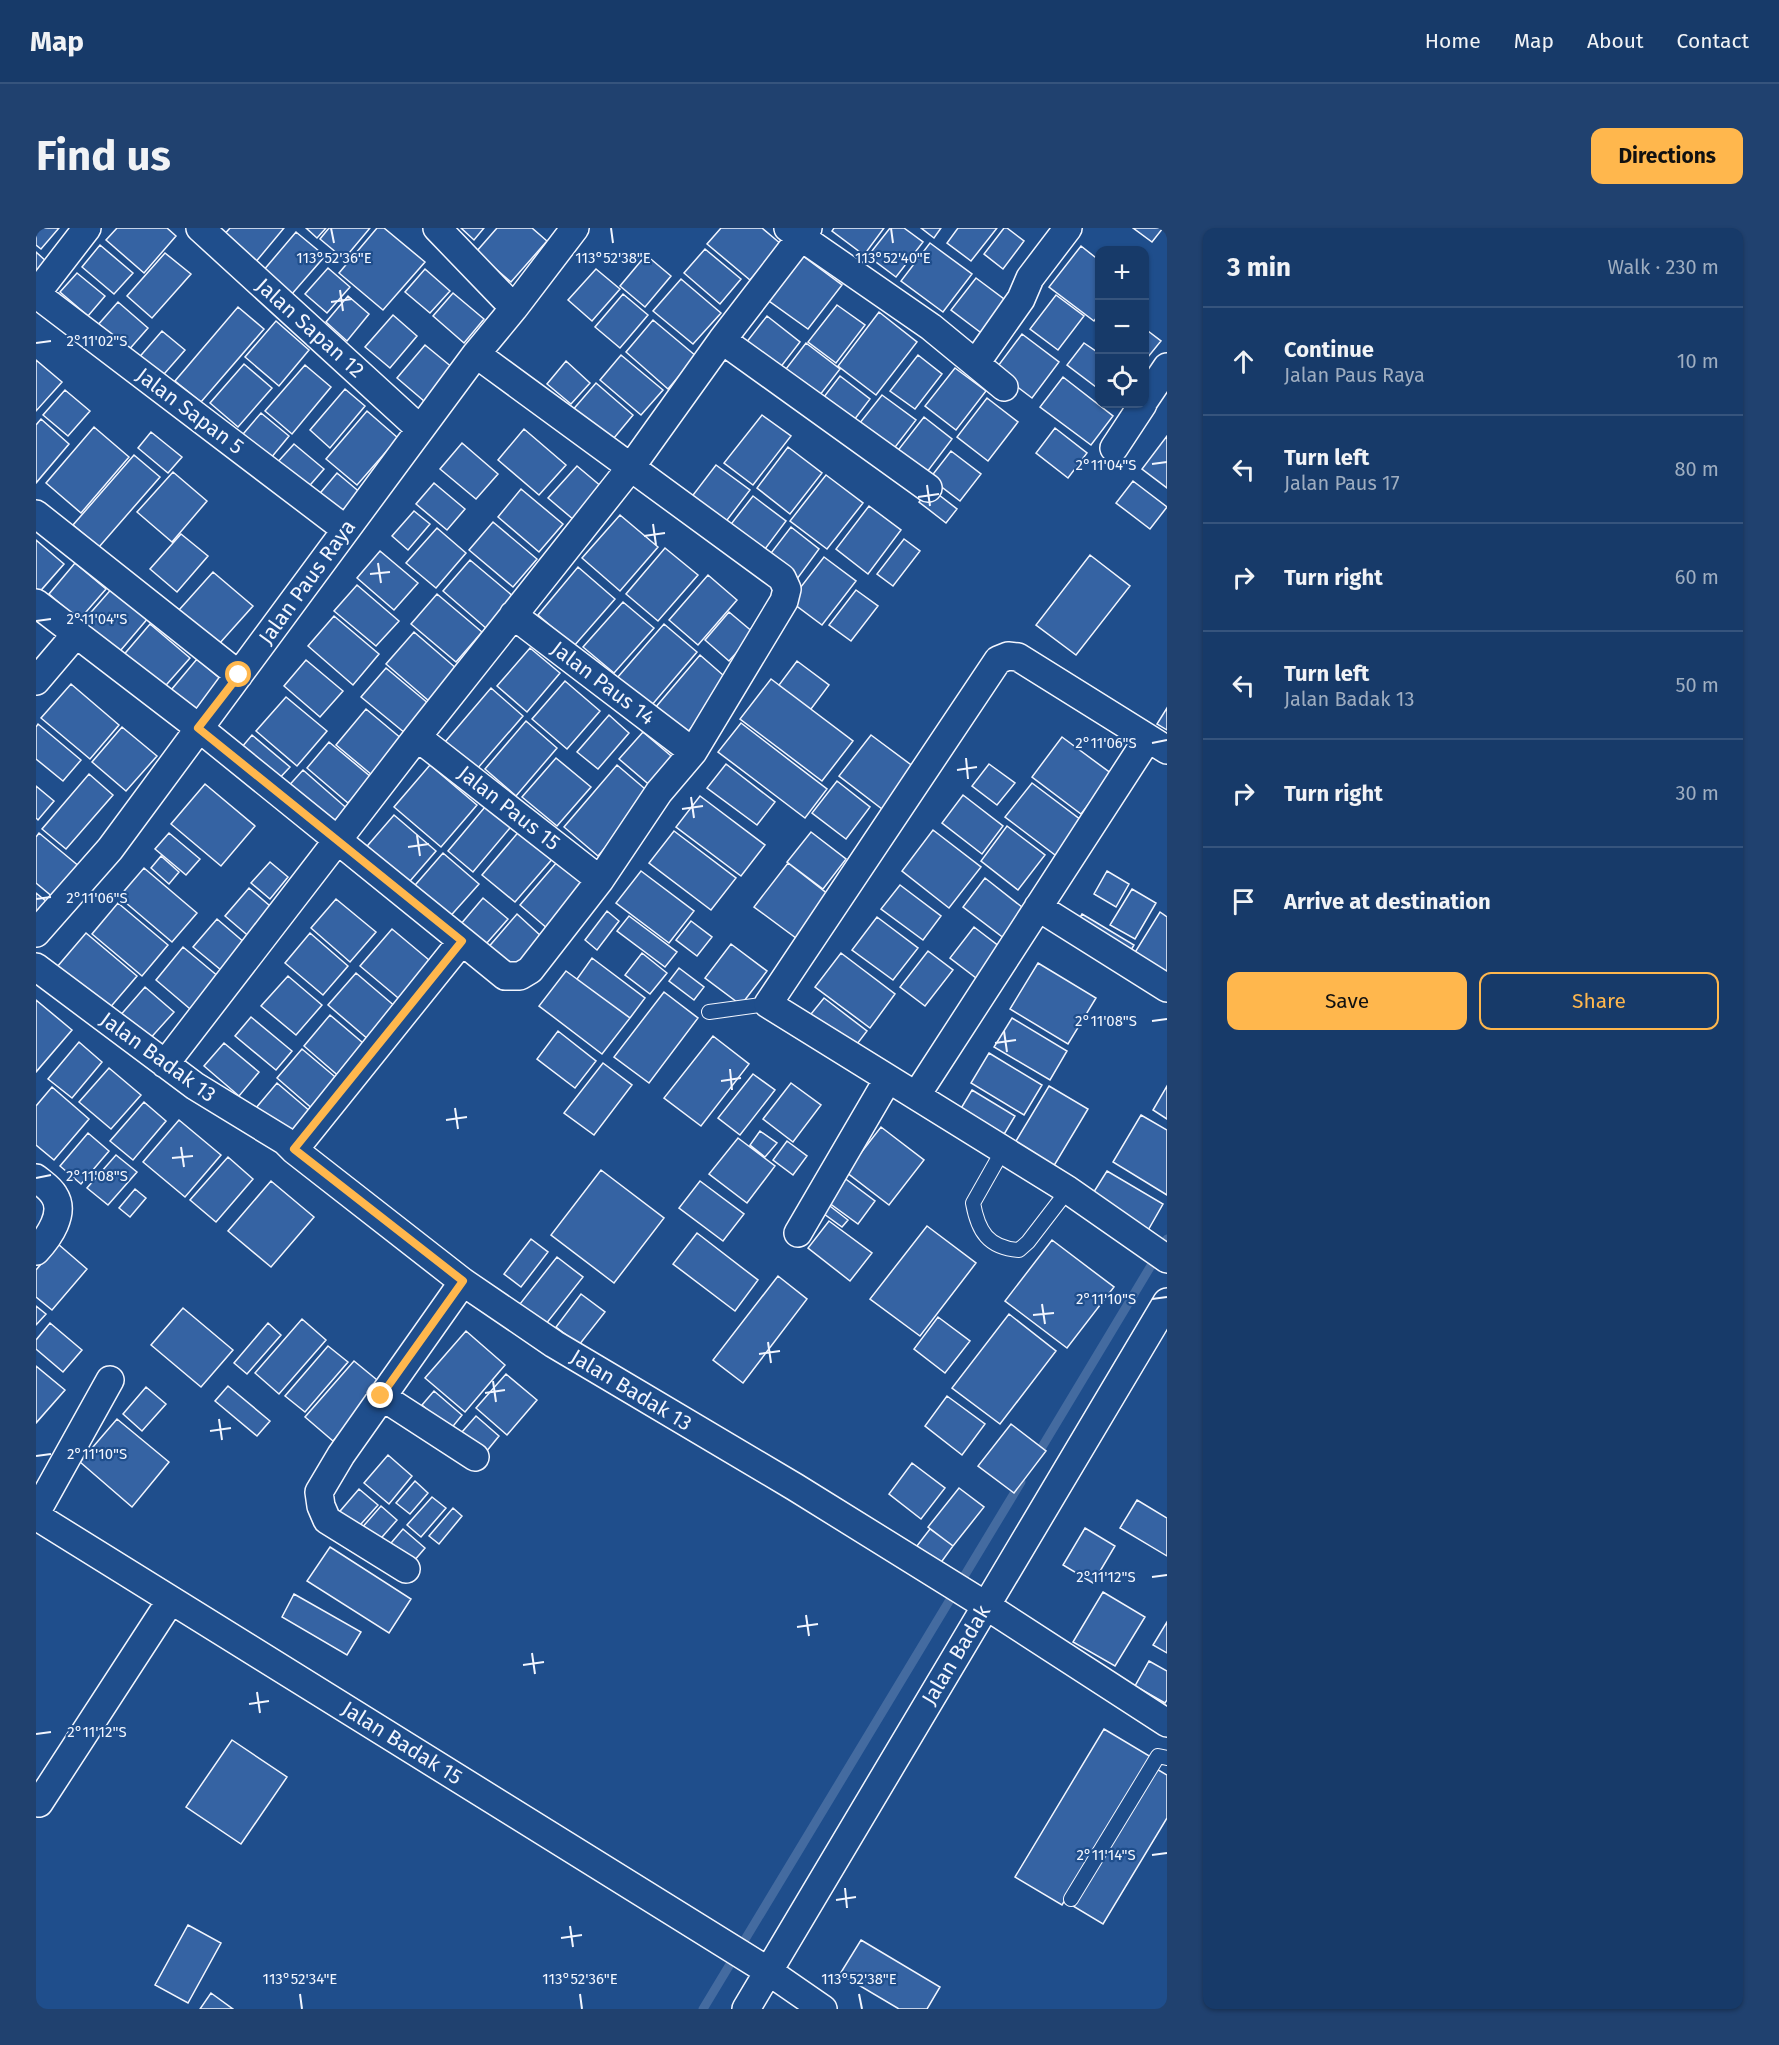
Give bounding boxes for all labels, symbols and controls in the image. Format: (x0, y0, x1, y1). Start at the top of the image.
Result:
text: Map (30, 25, 84, 58)
text: Home (1425, 28, 1481, 54)
text: Map (1514, 28, 1554, 54)
text: About (1587, 28, 1644, 54)
text: Contact (1677, 28, 1749, 54)
button: Directions (1591, 128, 1743, 184)
text: Find us (36, 131, 171, 181)
map controls (1095, 246, 1149, 408)
button: + (1095, 246, 1149, 300)
text: 113°52'36"E (296, 249, 372, 267)
text: 113°52'38"E (575, 249, 651, 267)
text: 113°52'40"E (855, 249, 931, 267)
text: 3 min (1227, 252, 1291, 283)
text: Walk · 230 m (1608, 255, 1719, 279)
street label: Jalan Sapan 12 (250, 273, 370, 383)
button: − (1095, 300, 1149, 354)
text: 2°11'02"S (67, 332, 127, 350)
text: Continue (1284, 336, 1374, 363)
icon: ahead (1227, 345, 1260, 378)
text: 10 m (1677, 349, 1719, 373)
button: locate (1095, 354, 1149, 408)
street label: Jalan Sapan 5 (131, 362, 249, 460)
text: Jalan Paus Raya (1284, 363, 1425, 387)
text: Turn left (1284, 444, 1369, 471)
icon: left (1227, 453, 1260, 486)
text: 2°11'04"S (1076, 456, 1136, 474)
text: 80 m (1674, 457, 1719, 481)
text: Jalan Paus 17 (1284, 471, 1400, 495)
street label: Jalan Paus Raya (253, 514, 361, 650)
icon: right (1227, 561, 1260, 594)
text: Turn right (1284, 564, 1383, 591)
text: 60 m (1675, 565, 1719, 589)
text: 2°11'04"S (67, 610, 127, 628)
street label: Jalan Paus 14 (546, 636, 660, 730)
text: Turn left (1284, 660, 1369, 687)
route start (225, 661, 251, 687)
icon: left (1227, 669, 1260, 702)
text: 50 m (1675, 673, 1719, 697)
text: Jalan Badak 13 (1284, 687, 1415, 711)
text: 2°11'06"S (1075, 734, 1137, 752)
street label: Jalan Paus 15 (453, 760, 565, 856)
icon: right (1227, 777, 1260, 810)
text: Turn right (1284, 780, 1383, 807)
text: 30 m (1675, 781, 1719, 805)
icon: arrive (1227, 885, 1260, 918)
text: Arrive at destination (1284, 888, 1491, 915)
text: 2°11'06"S (66, 889, 128, 907)
button: Save (1227, 972, 1467, 1030)
button: Share (1479, 972, 1719, 1030)
street label: Jalan Badak 13 (95, 1006, 221, 1108)
text: 2°11'08"S (1075, 1012, 1137, 1030)
text: 2°11'08"S (66, 1167, 128, 1185)
text: 2°11'10"S (1076, 1290, 1136, 1308)
street label: Jalan Badak 13 (566, 1344, 696, 1436)
route end (367, 1382, 393, 1408)
text: 2°11'10"S (67, 1445, 127, 1463)
text: 2°11'12"S (1076, 1568, 1136, 1586)
street label: Jalan Badak (916, 1600, 996, 1710)
street label: Jalan Badak 15 (337, 1696, 467, 1790)
text: 2°11'12"S (67, 1723, 127, 1741)
text: 2°11'14"S (1076, 1846, 1136, 1864)
text: 113°52'34"E (263, 1970, 337, 1988)
text: 113°52'36"E (542, 1970, 618, 1988)
text: 113°52'38"E (821, 1970, 897, 1988)

